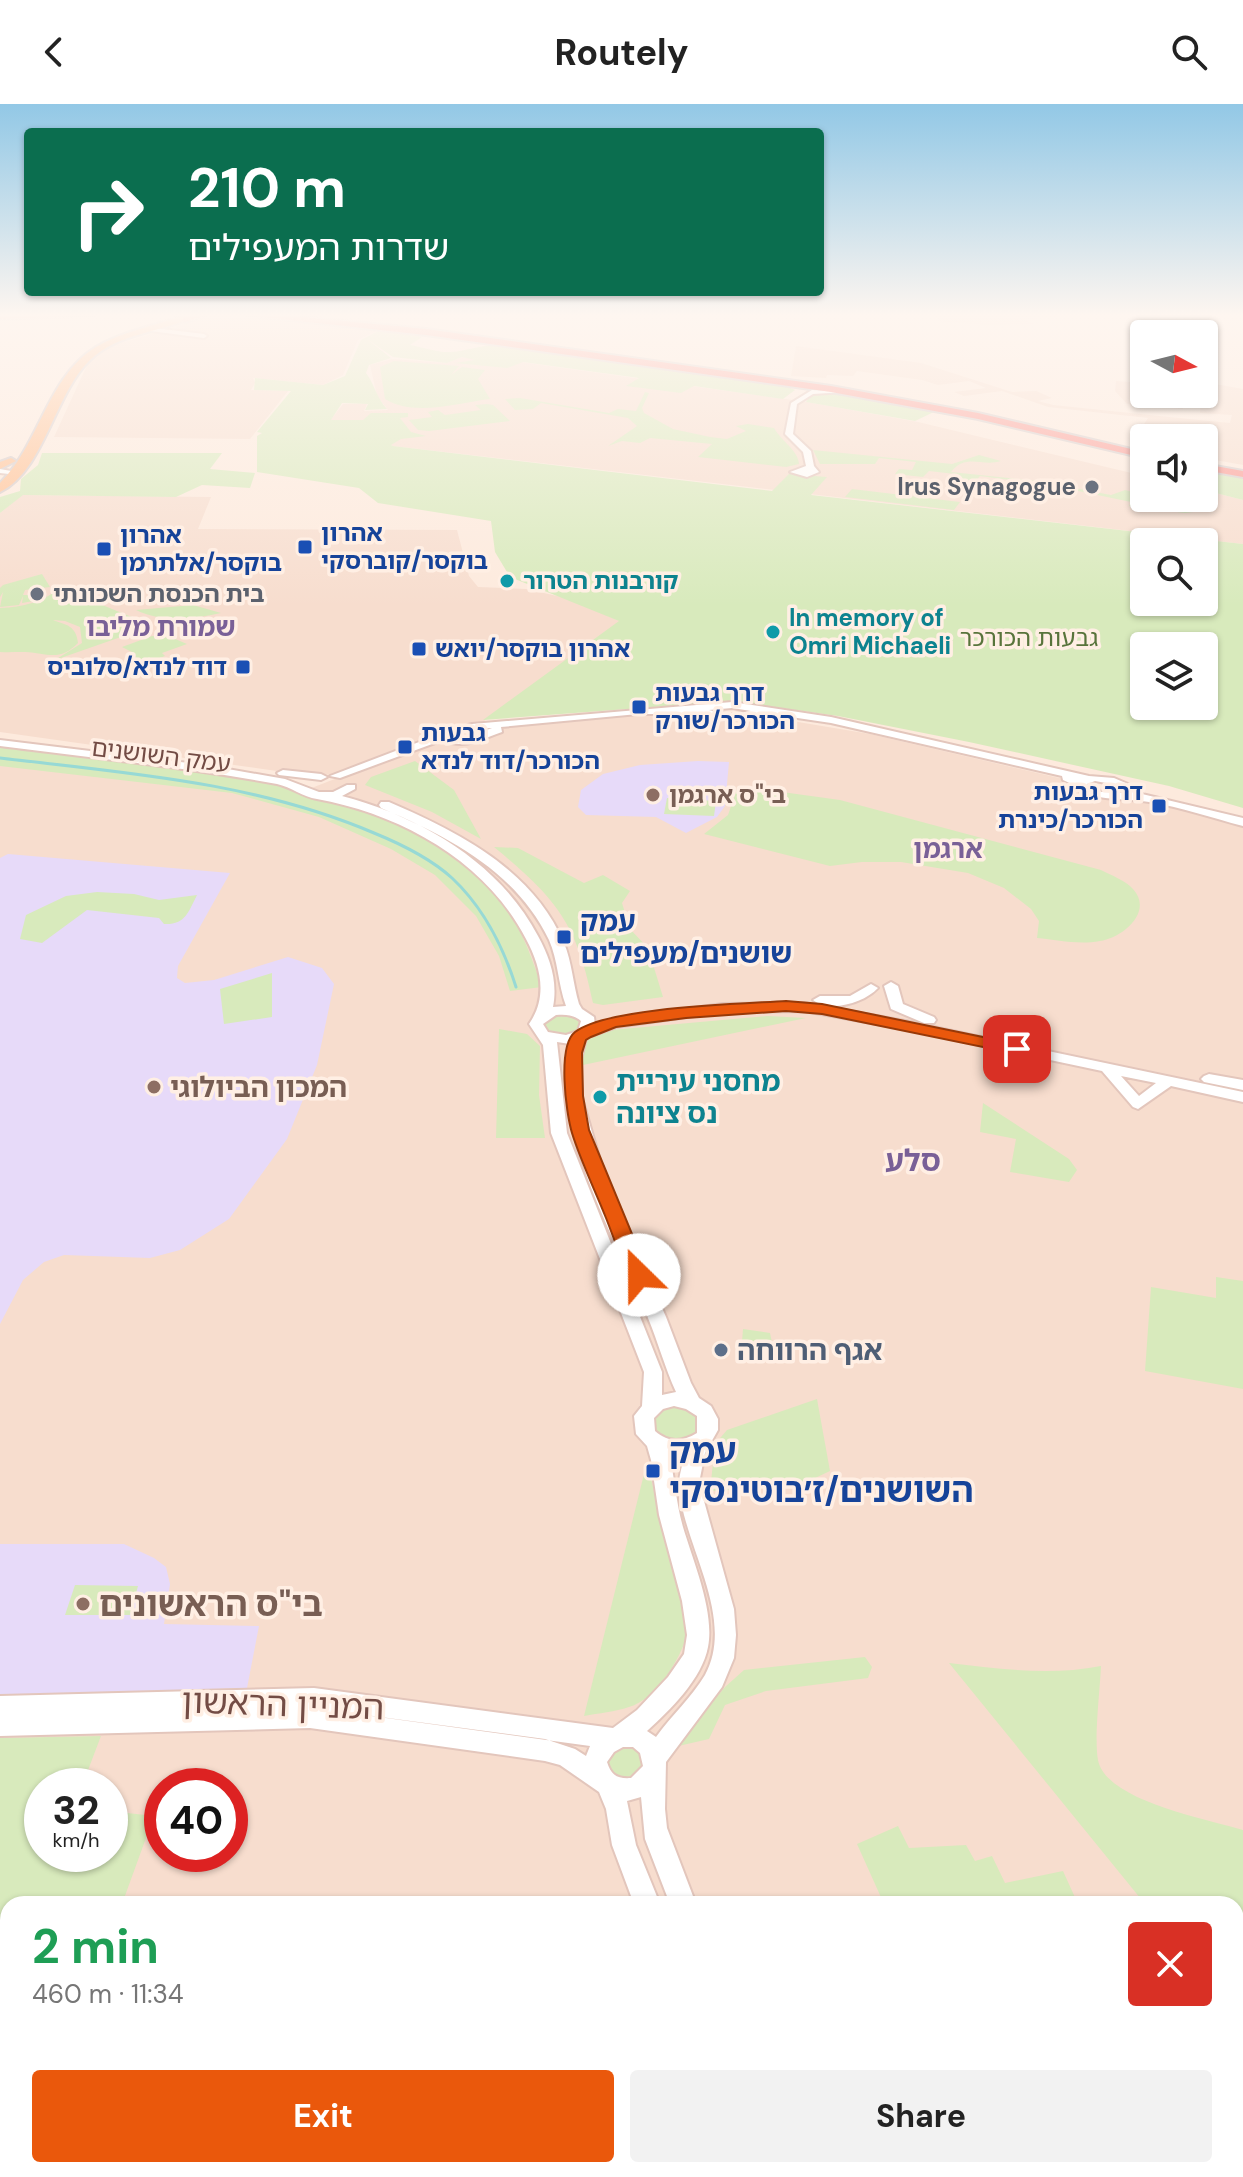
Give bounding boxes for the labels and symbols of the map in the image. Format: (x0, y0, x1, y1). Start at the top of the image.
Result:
north arrow (1130, 320, 1218, 408)
place label: Irus Synagogue (897, 471, 1076, 502)
marker: Irus Synagogue (1083, 478, 1101, 496)
place label: אהרון בוקסר/קוברסקי (321, 517, 488, 576)
place label: אהרון בוקסר/אלתרמן (120, 519, 282, 578)
marker: אהרון בוקסר/קוברסקי (296, 538, 314, 556)
marker: אהרון בוקסר/אלתרמן (95, 540, 113, 558)
place label: קורבנות הטרור (523, 565, 679, 596)
marker: קורבנות הטרור (498, 572, 516, 590)
place label: בית הכנסת השכונתי (53, 578, 265, 609)
marker: בית הכנסת השכונתי (28, 585, 46, 603)
place label: In memory of Omri Michaeli (789, 602, 951, 661)
district label: שמורת מליבו (86, 610, 236, 644)
park label: גבעות הכורכר (960, 622, 1098, 653)
marker: In memory of Omri Michaeli (764, 623, 782, 641)
place label: אהרון בוקסר/יואש (435, 633, 630, 664)
marker: אהרון בוקסר/יואש (410, 640, 428, 658)
place label: דוד לנדא/סלוביס (47, 651, 227, 682)
marker: דוד לנדא/סלוביס (234, 658, 252, 676)
place label: דרך גבעות הכורכר/שורק (655, 677, 795, 736)
marker: דרך גבעות הכורכר/שורק (630, 698, 648, 716)
place label: גבעות הכורכר/דוד לנדא (421, 717, 600, 776)
street label: עמק השושנים (90, 732, 233, 779)
marker: גבעות הכורכר/דוד לנדא (396, 738, 414, 756)
place label: דרך גבעות הכורכר/כינרת (998, 776, 1143, 835)
place label: בי"ס ארגמן (669, 779, 786, 810)
marker: בי"ס ארגמן (644, 786, 662, 804)
marker: דרך גבעות הכורכר/כינרת (1150, 797, 1168, 815)
district label: ארגמן (913, 832, 983, 866)
place label: עמק שושנים/מעפילים (580, 903, 792, 972)
marker: עמק שושנים/מעפילים (555, 928, 573, 946)
pin (983, 1015, 1051, 1083)
place label: מחסני עיריית נס ציונה (616, 1063, 780, 1132)
place label: המכון הביולוגי (170, 1069, 347, 1106)
marker: המכון הביולוגי (145, 1078, 163, 1096)
marker: מחסני עיריית נס ציונה (591, 1088, 609, 1106)
district label: סלע (885, 1141, 941, 1180)
position arrow (597, 1233, 681, 1317)
place label: אגף הרווחה (737, 1332, 883, 1369)
marker: אגף הרווחה (712, 1341, 730, 1359)
place label: עמק השושנים/ז׳בוטינסקי (669, 1429, 974, 1513)
marker: עמק השושנים/ז׳בוטינסקי (644, 1462, 662, 1480)
place label: בי"ס הראשונים (99, 1582, 323, 1627)
marker: בי"ס הראשונים (74, 1595, 92, 1613)
street label: המניין הראשון (181, 1678, 385, 1731)
speed limit sign: 40 (144, 1768, 248, 1872)

